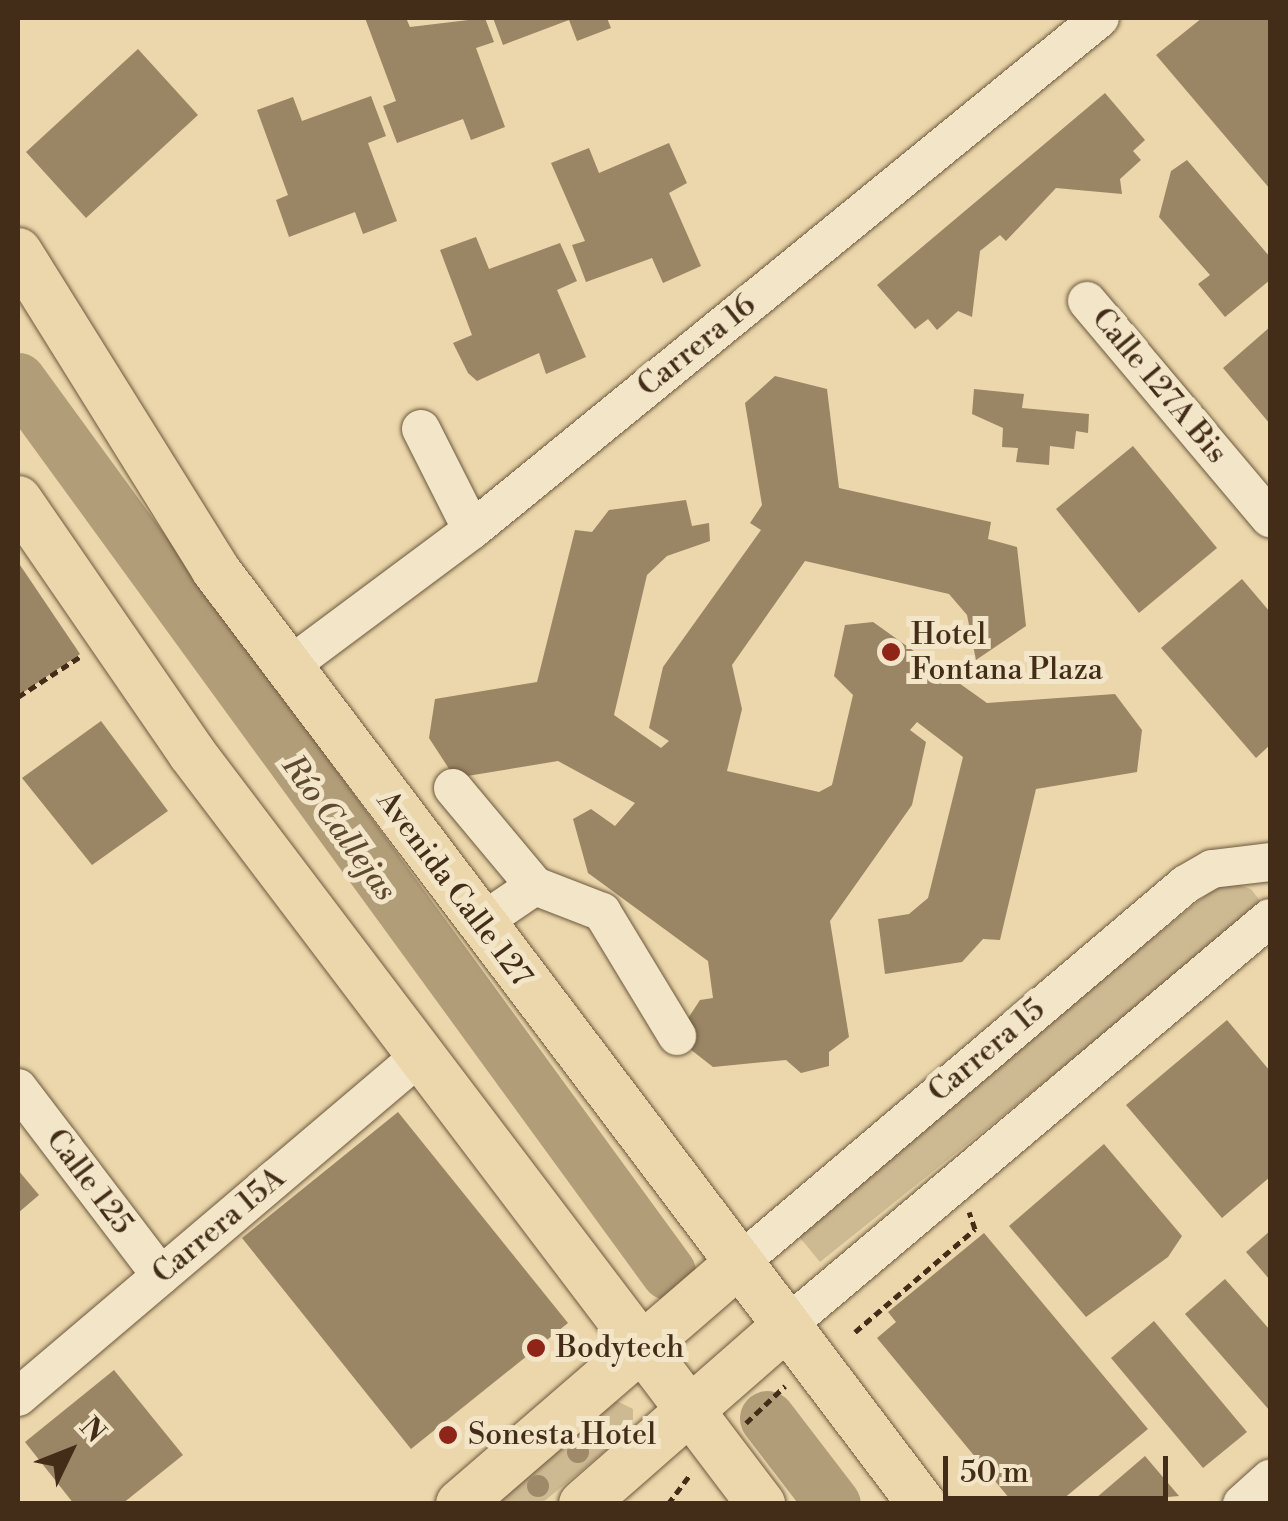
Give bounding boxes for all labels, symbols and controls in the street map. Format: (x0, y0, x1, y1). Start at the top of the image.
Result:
street label: Carrera 16 (631, 288, 763, 404)
street label: Calle 127A Bis (1084, 301, 1234, 471)
place label: Hotel Fontana Plaza (911, 617, 1103, 688)
marker: Hotel Fontana Plaza (880, 641, 902, 663)
water label: Río Callejas (273, 748, 405, 908)
street label: Avenida Calle 127 (369, 784, 539, 994)
street label: Carrera 15 (921, 992, 1053, 1110)
street label: Calle 125 (38, 1122, 140, 1242)
street label: Carrera 15A (146, 1160, 292, 1292)
place label: Bodytech (556, 1330, 684, 1366)
marker: Bodytech (525, 1337, 547, 1359)
north arrow (20, 1401, 120, 1501)
text: N (72, 1410, 113, 1450)
place label: Sonesta Hotel (468, 1417, 656, 1453)
marker: Sonesta Hotel (437, 1424, 459, 1446)
scale bar (948, 1436, 1173, 1498)
text: 50 m (960, 1454, 1029, 1492)

